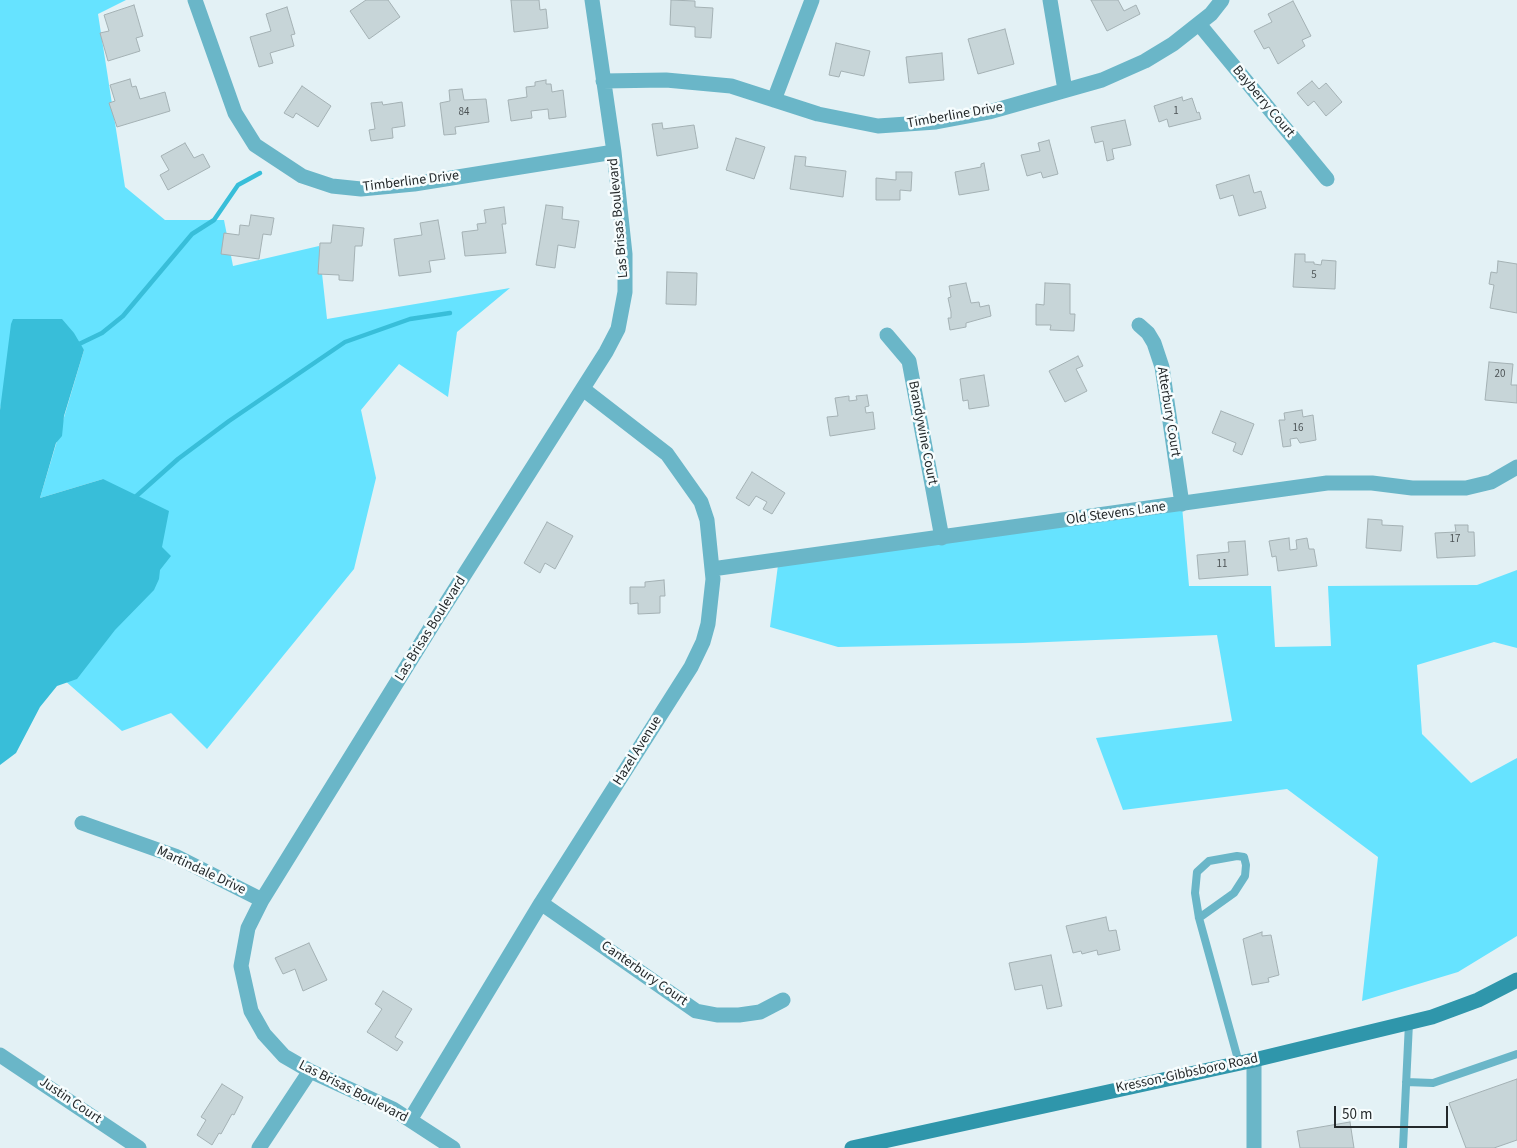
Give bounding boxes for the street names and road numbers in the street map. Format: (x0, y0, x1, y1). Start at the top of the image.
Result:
street label: Bayberry Court (1228, 63, 1298, 141)
street label: Timberline Drive (906, 99, 1004, 133)
street label: Las Brisas Boulevard (605, 157, 633, 279)
street label: Timberline Drive (362, 168, 460, 196)
street label: Atterbury Court (1153, 366, 1183, 458)
street label: Brandywine Court (904, 380, 940, 486)
street label: Old Stevens Lane (1065, 499, 1167, 529)
street label: Las Brisas Boulevard (392, 573, 470, 685)
street label: Hazel Avenue (610, 713, 666, 789)
street label: Martindale Drive (154, 843, 248, 899)
street label: Canterbury Court (598, 938, 690, 1010)
street label: Kresson-Gibbsboro Road (1114, 1051, 1260, 1097)
street label: Las Brisas Boulevard (296, 1057, 410, 1127)
street label: Justin Court (36, 1074, 104, 1128)

